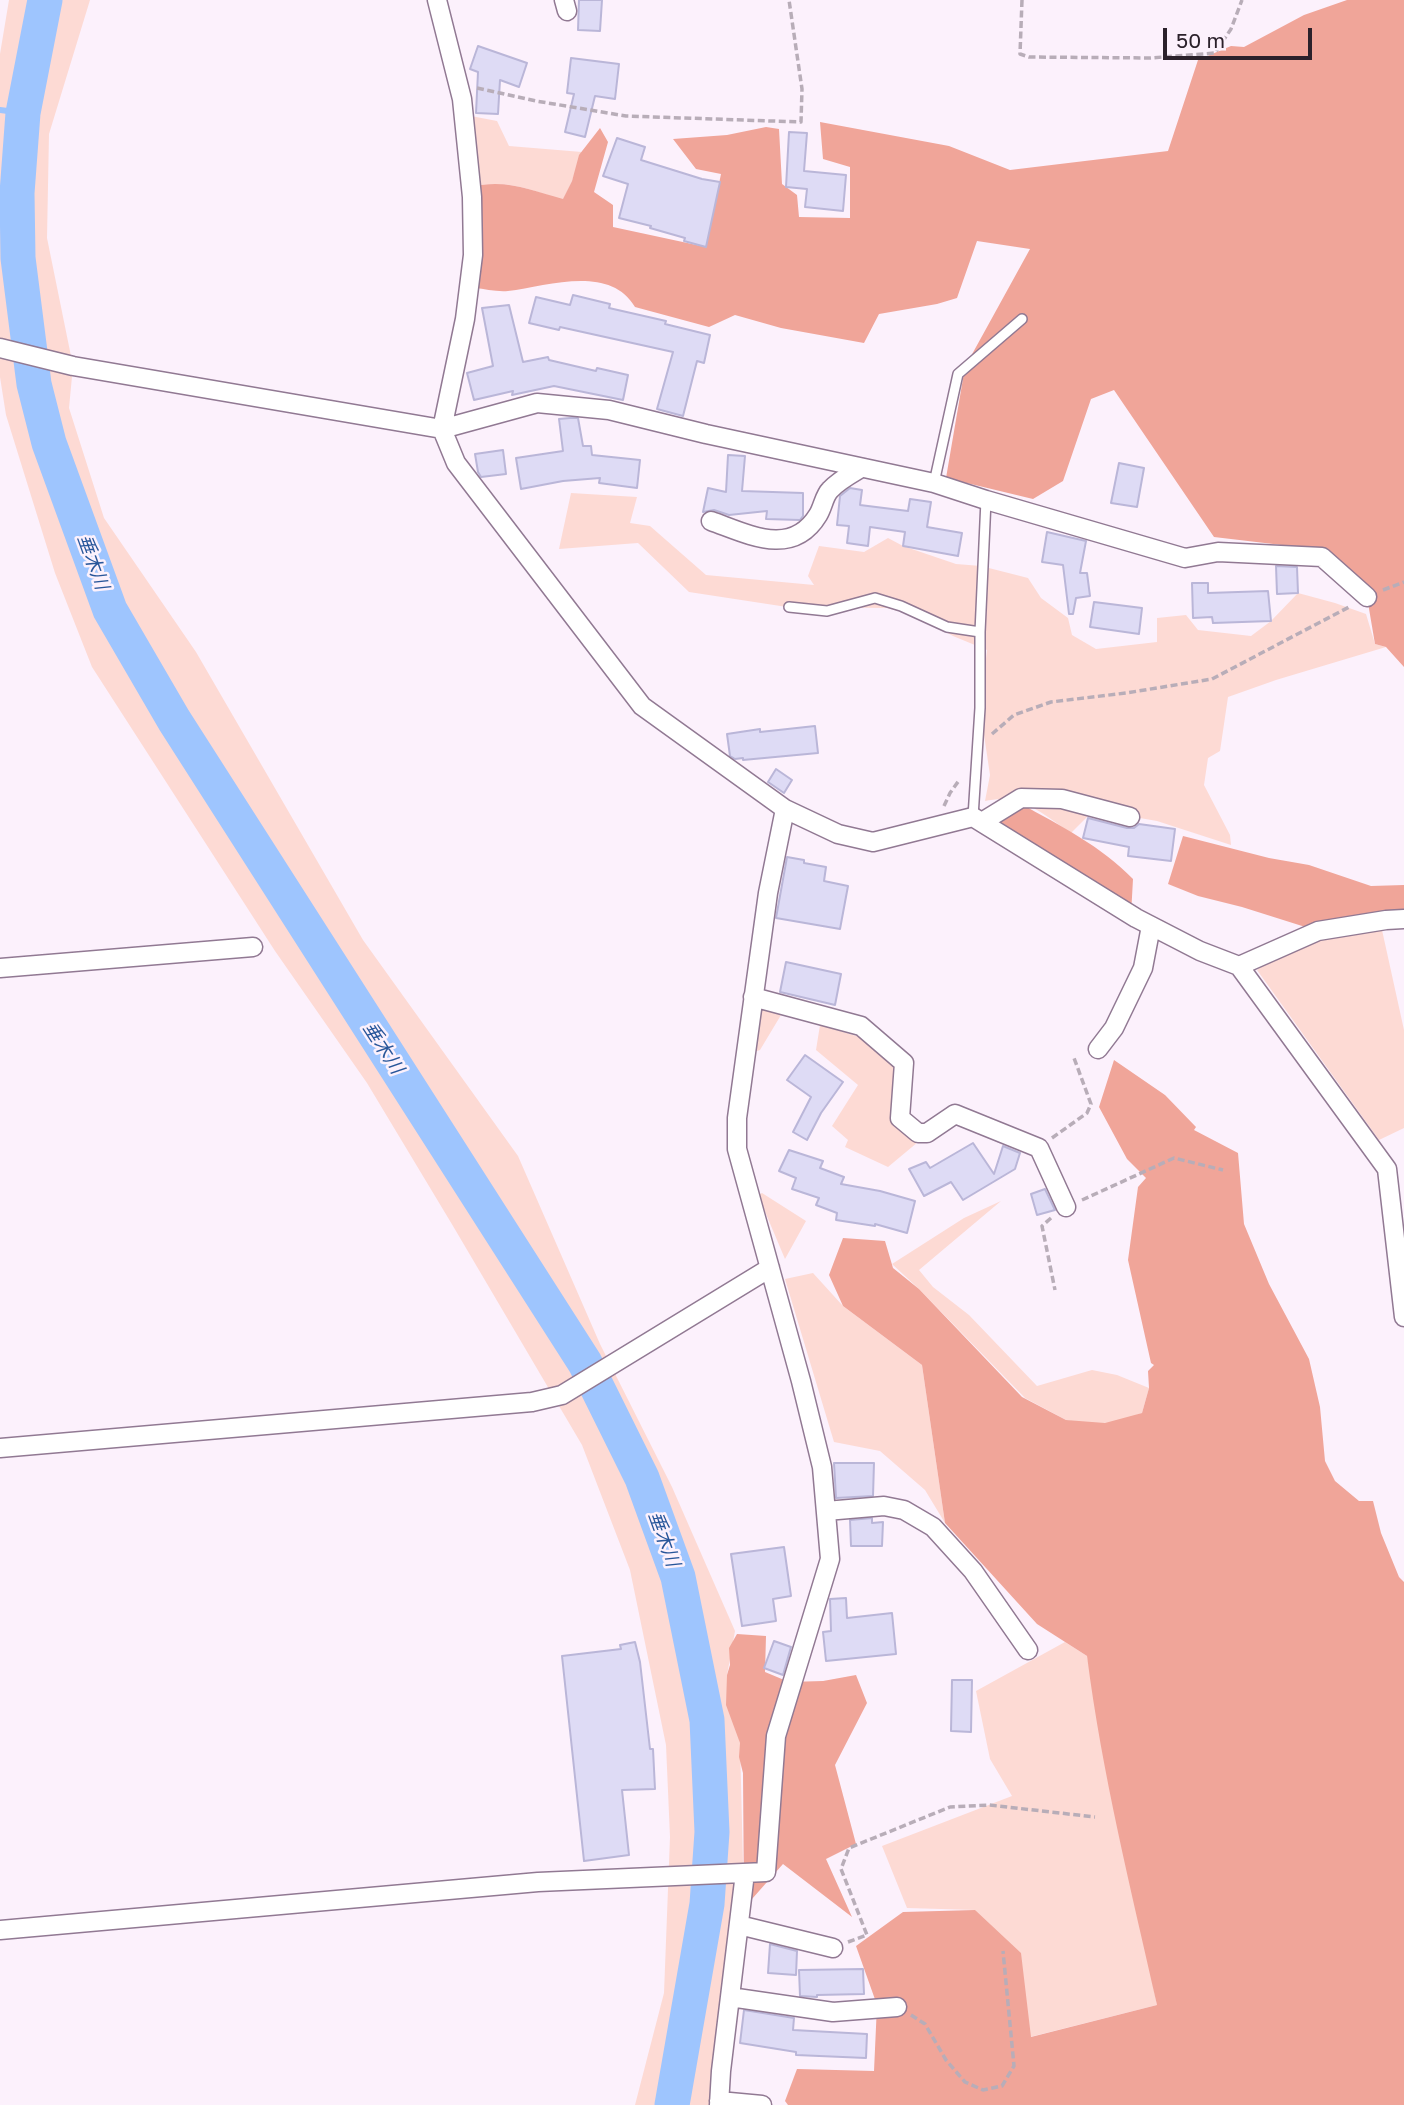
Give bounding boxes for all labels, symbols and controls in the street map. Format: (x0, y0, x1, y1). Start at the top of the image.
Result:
scale bar (1166, 14, 1315, 58)
text: 50 m (1176, 27, 1225, 53)
water label: 垂木川 (73, 531, 113, 593)
water label: 垂木川 (358, 1018, 408, 1078)
water label: 垂木川 (644, 1508, 684, 1570)

